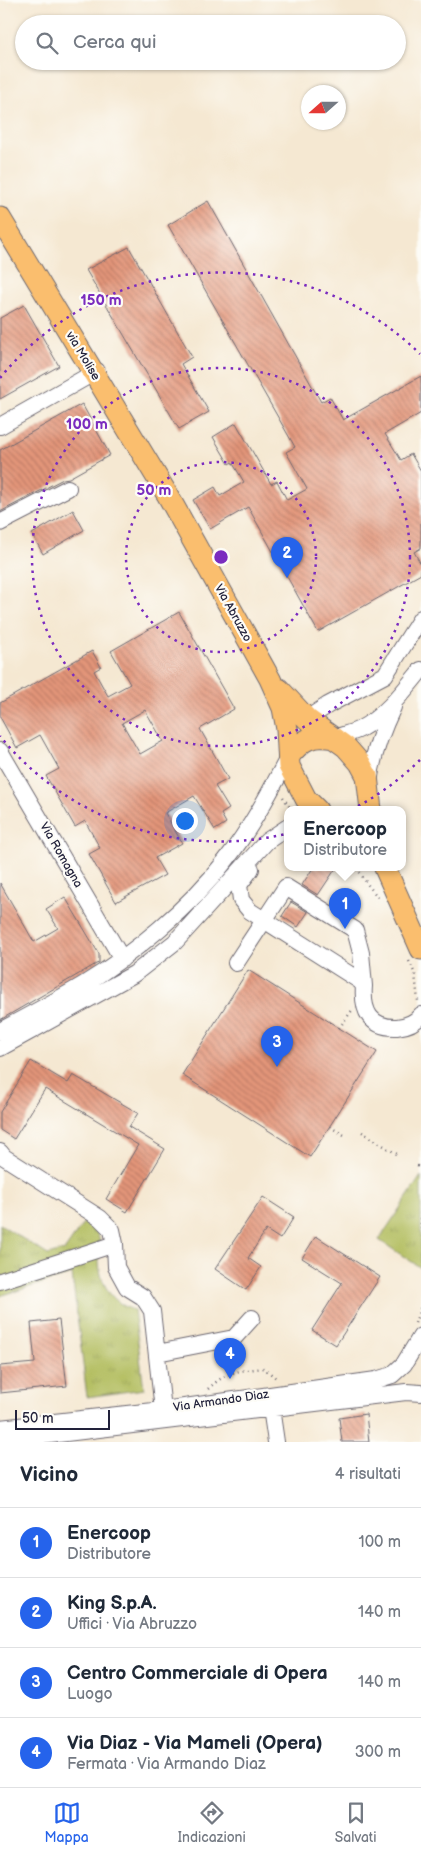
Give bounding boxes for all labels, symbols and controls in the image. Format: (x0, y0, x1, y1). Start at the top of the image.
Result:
search box (15, 15, 406, 70)
icon: search (33, 29, 61, 57)
text: Cerca qui (73, 31, 156, 54)
north arrow (301, 85, 346, 130)
text: 150 m (80, 291, 122, 310)
street label: via Molise (62, 328, 103, 383)
text: 100 m (66, 415, 108, 434)
text: 50 m (137, 481, 172, 500)
pin: 2 (271, 537, 303, 578)
centre of rings (212, 548, 230, 566)
street label: Via Abruzzo (211, 582, 255, 645)
popup (284, 806, 406, 871)
your location (172, 808, 198, 834)
text: Enercoop (303, 818, 387, 841)
street label: Via Romagna (36, 820, 86, 890)
text: Distributore (303, 841, 387, 860)
pin: 1 (329, 888, 361, 929)
pin: 3 (261, 1026, 293, 1067)
pin: 4 (214, 1338, 246, 1379)
street label: Via Armando Diaz (172, 1387, 270, 1415)
scale bar (15, 1407, 110, 1430)
text: 50 m (22, 1410, 54, 1427)
text: Vicino (20, 1462, 78, 1487)
text: 4 risultati (335, 1465, 401, 1484)
text: Enercoop (67, 1522, 151, 1545)
text: 1 (33, 1533, 39, 1552)
text: 100 m (358, 1533, 401, 1552)
text: Distributore (67, 1545, 151, 1564)
text: King S.p.A. (67, 1592, 157, 1615)
text: 2 (31, 1603, 41, 1622)
text: 140 m (358, 1603, 401, 1622)
text: Uffici · Via Abruzzo (67, 1615, 197, 1634)
text: Centro Commerciale di Opera (67, 1662, 328, 1685)
text: 3 (31, 1673, 41, 1692)
text: 140 m (358, 1673, 401, 1692)
text: Luogo (67, 1685, 113, 1704)
text: Via Diaz - Via Mameli (Opera) (67, 1732, 323, 1755)
text: 4 (31, 1743, 41, 1762)
text: 300 m (355, 1743, 401, 1762)
text: Fermata · Via Armando Diaz (67, 1755, 266, 1774)
tab: Mappa (45, 1799, 89, 1846)
tab: Indicazioni (178, 1799, 246, 1846)
tab: Salvati (335, 1799, 376, 1846)

